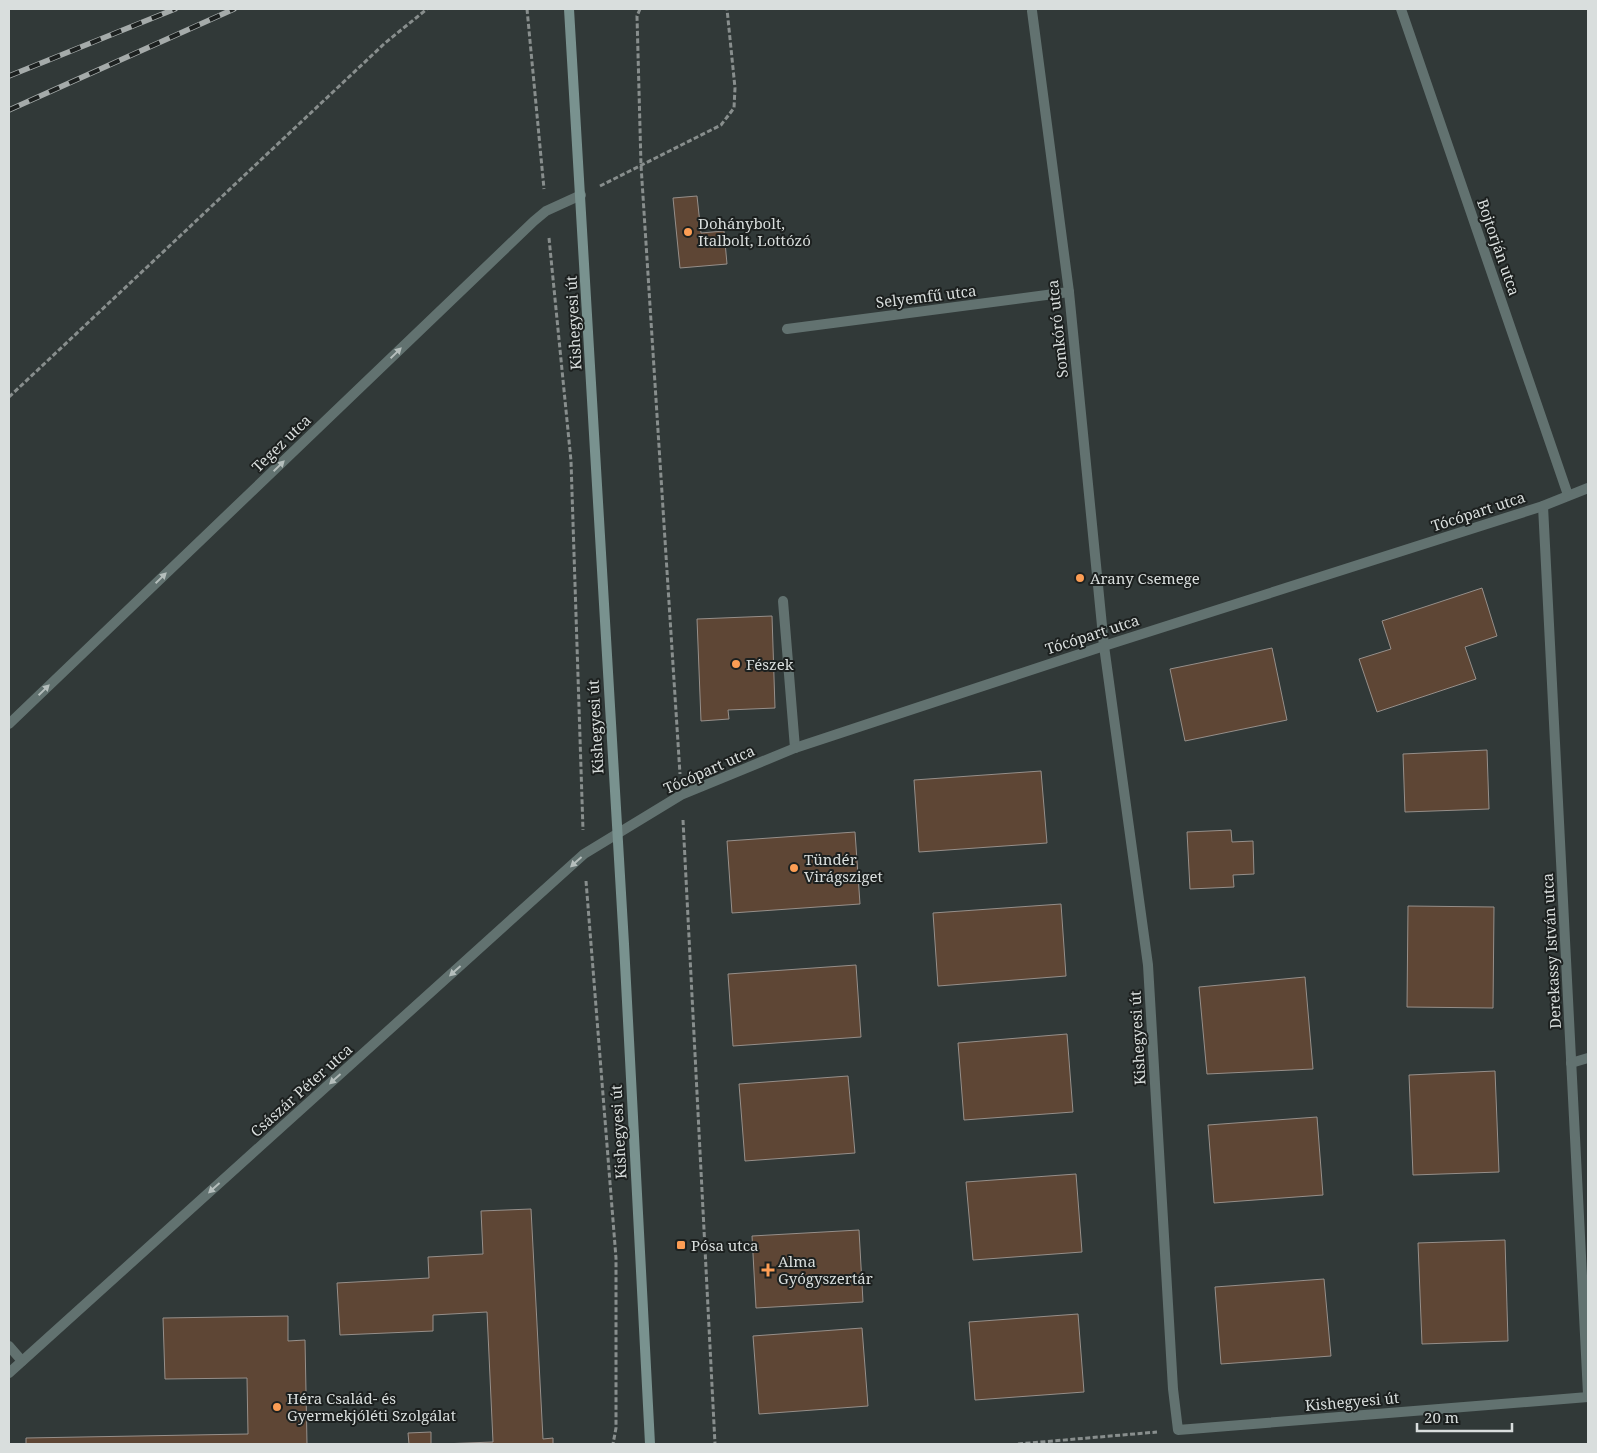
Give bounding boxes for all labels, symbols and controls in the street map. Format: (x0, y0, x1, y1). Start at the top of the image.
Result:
street label: Bojtorján utca (1473, 196, 1525, 298)
place label: Dohánybolt, Italbolt, Lottózó (698, 213, 811, 250)
marker: Dohánybolt, Italbolt, Lottózó (682, 226, 694, 238)
street label: Kishegyesi út (561, 275, 585, 371)
street label: Somkóró utca (1042, 279, 1072, 379)
street label: Selyemfű utca (875, 280, 977, 312)
one-way arrow (390, 347, 402, 359)
street label: Tegez utca (247, 410, 315, 476)
one-way arrow (272, 460, 284, 472)
street label: Tócópart utca (1428, 486, 1528, 536)
place label: Arany Csemege (1090, 568, 1200, 588)
one-way arrow (155, 572, 167, 584)
marker: Arany Csemege (1074, 572, 1086, 584)
street label: Tócópart utca (1042, 609, 1142, 659)
place label: Fészek (746, 654, 794, 674)
marker: Fészek (730, 658, 742, 670)
street label: Kishegyesi út (583, 679, 607, 775)
one-way arrow (38, 684, 50, 696)
street label: Tócópart utca (660, 740, 758, 798)
place label: Tündér Virágsziget (804, 849, 883, 886)
one-way arrow (571, 856, 583, 868)
marker: Tündér Virágsziget (788, 862, 800, 874)
street label: Derekassy István utca (1537, 873, 1565, 1029)
one-way arrow (449, 965, 462, 976)
street label: Kishegyesi út (1125, 990, 1149, 1086)
street label: Császár Péter utca (246, 1039, 356, 1141)
one-way arrow (329, 1073, 341, 1085)
street label: Kishegyesi út (606, 1084, 630, 1180)
one-way arrow (208, 1182, 220, 1194)
place label: Pósa utca (691, 1235, 758, 1255)
marker: Pósa utca (675, 1239, 687, 1251)
place label: Alma Gyógyszertár (778, 1251, 873, 1288)
marker: Alma Gyógyszertár (762, 1264, 774, 1276)
street label: Kishegyesi út (1304, 1387, 1400, 1415)
place label: Héra Család- és Gyermekjóléti Szolgálat (287, 1388, 456, 1425)
scale bar (1417, 1400, 1512, 1432)
marker: Héra Család- és Gyermekjóléti Szolgálat (271, 1401, 283, 1413)
text: 20 m (1424, 1407, 1459, 1427)

